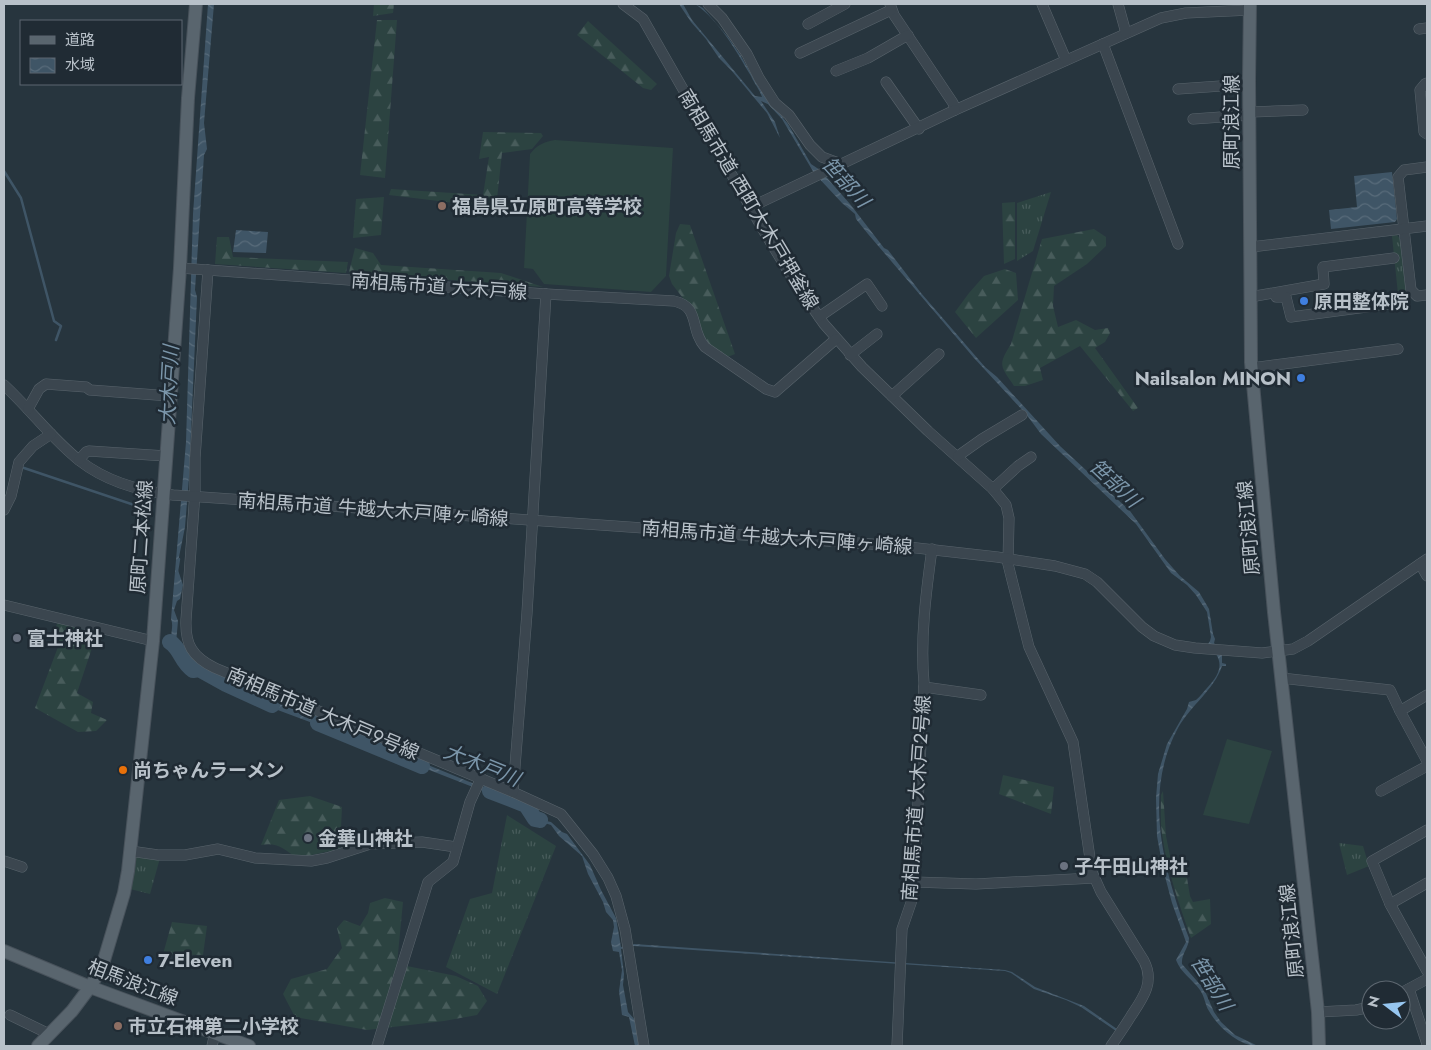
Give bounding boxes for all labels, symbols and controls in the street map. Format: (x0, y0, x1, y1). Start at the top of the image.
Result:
legend (20, 20, 182, 85)
text: 道路 (65, 29, 95, 51)
text: 水域 (65, 54, 95, 76)
street label: 原町浪江線 (1218, 74, 1245, 170)
street label: 南相馬市道 西町大木戸押釜線 (672, 84, 825, 315)
water label: 笹部川 (815, 150, 878, 216)
place label: 福島県立原町高等学校 (452, 193, 642, 220)
marker: 福島県立原町高等学校 (436, 200, 448, 212)
street label: 南相馬市道 大木戸線 (350, 267, 528, 306)
place label: 原田整体院 (1314, 288, 1409, 315)
marker: 原田整体院 (1298, 295, 1310, 307)
water label: 大木戸川 (153, 342, 186, 426)
place label: Nailsalon MINON (1135, 365, 1291, 392)
marker: Nailsalon MINON (1295, 372, 1307, 384)
water label: 笹部川 (1083, 452, 1148, 516)
street label: 原町二本松線 (124, 479, 159, 595)
street label: 原町浪江線 (1231, 479, 1266, 576)
street label: 南相馬市道 牛越大木戸陣ヶ崎線 (237, 487, 509, 532)
street label: 南相馬市道 牛越大木戸陣ヶ崎線 (641, 515, 913, 560)
place label: 富士神社 (27, 625, 103, 652)
marker: 富士神社 (11, 632, 23, 644)
street label: 南相馬市道 大木戸9号線 (222, 661, 423, 766)
street label: 南相馬市道 大木戸2号線 (896, 694, 937, 902)
water label: 大木戸川 (439, 737, 526, 795)
place label: 尚ちゃんラーメン (133, 757, 284, 784)
marker: 尚ちゃんラーメン (117, 764, 129, 776)
place label: 金華山神社 (318, 825, 413, 852)
marker: 金華山神社 (302, 832, 314, 844)
place label: 子午田山神社 (1074, 853, 1188, 880)
marker: 子午田山神社 (1058, 860, 1070, 872)
street label: 原町浪江線 (1273, 882, 1310, 980)
place label: 7-Eleven (158, 947, 232, 974)
water label: 笹部川 (1183, 950, 1241, 1018)
street label: 相馬浪江線 (84, 953, 182, 1012)
marker: 7-Eleven (142, 954, 154, 966)
north arrow (1361, 980, 1411, 1030)
text: N (1362, 993, 1385, 1010)
place label: 市立石神第二小学校 (128, 1013, 299, 1040)
marker: 市立石神第二小学校 (112, 1020, 124, 1032)

